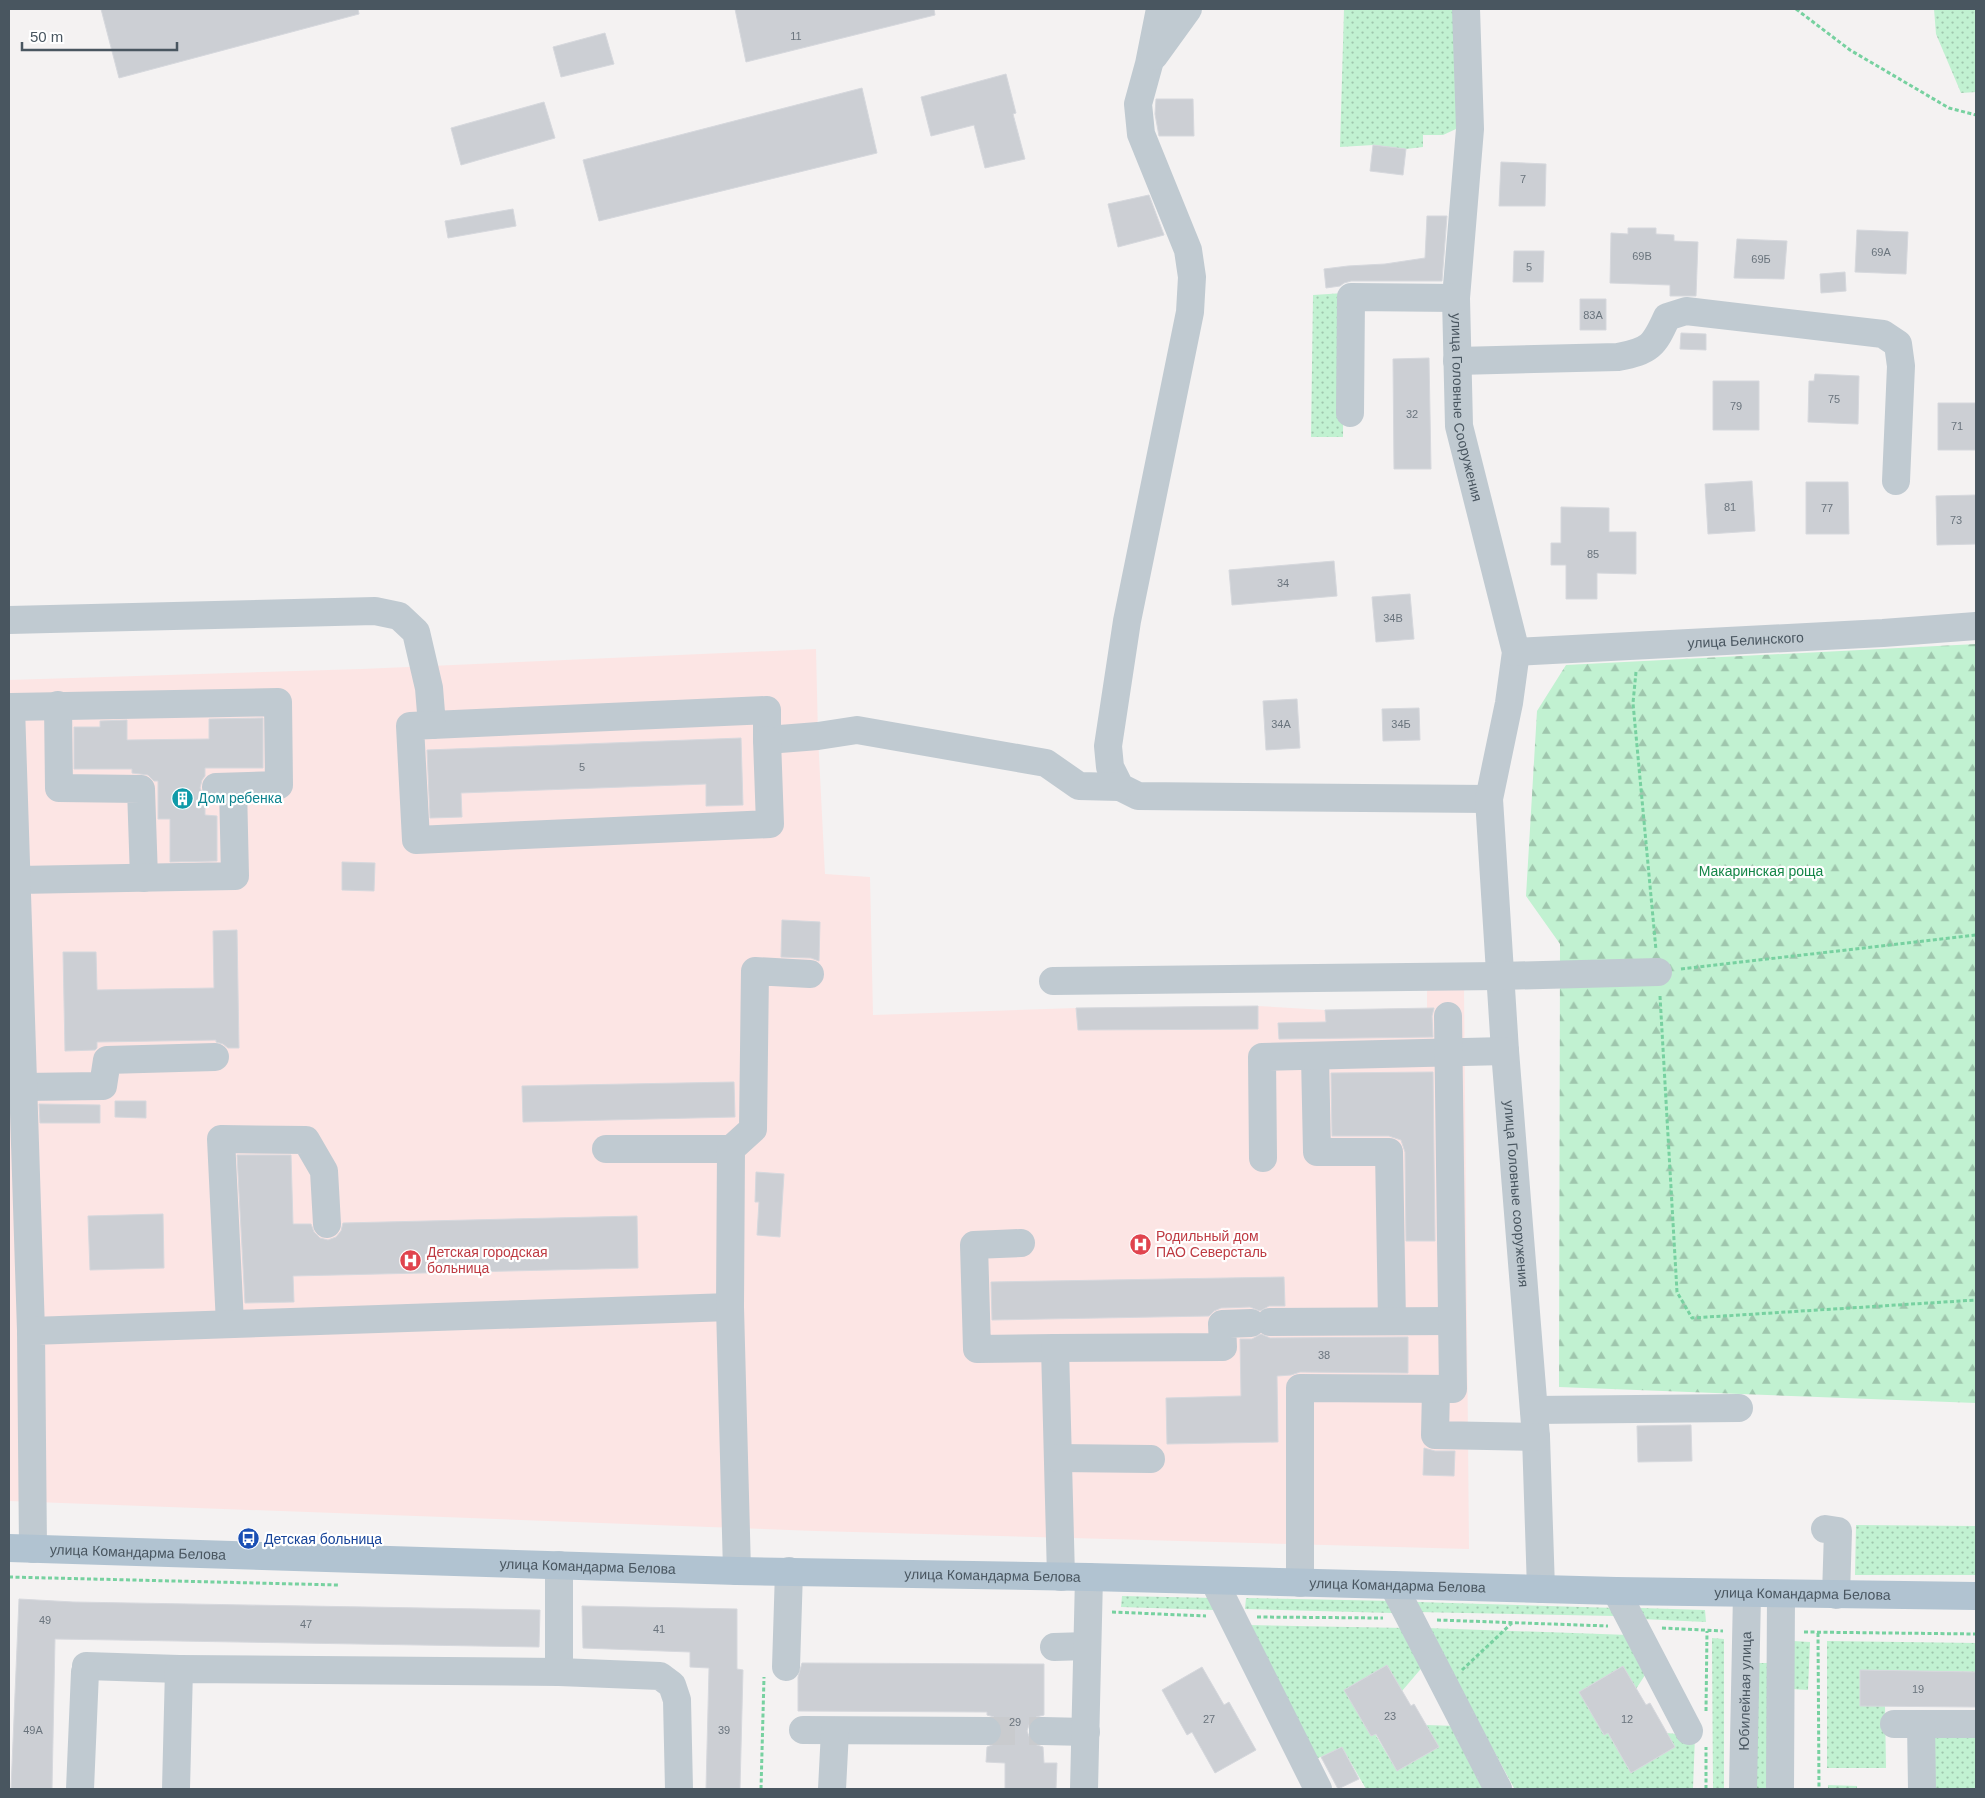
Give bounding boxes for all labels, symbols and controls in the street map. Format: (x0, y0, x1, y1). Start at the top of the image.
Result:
scale bar (22, 20, 178, 52)
text: 50 m (30, 28, 63, 45)
house number: 11 (790, 30, 802, 42)
house number: 7 (1520, 173, 1526, 185)
house number: 69А (1871, 246, 1891, 258)
house number: 69В (1632, 250, 1652, 262)
house number: 69Б (1751, 253, 1771, 265)
house number: 5 (1526, 261, 1532, 273)
house number: 83А (1583, 309, 1603, 321)
street label: улица Головные Сооружения (1448, 313, 1486, 503)
house number: 75 (1828, 393, 1840, 405)
house number: 79 (1730, 400, 1742, 412)
house number: 32 (1406, 408, 1418, 420)
house number: 71 (1951, 420, 1963, 432)
house number: 81 (1724, 501, 1736, 513)
house number: 77 (1821, 502, 1833, 514)
house number: 73 (1950, 514, 1962, 526)
house number: 85 (1587, 548, 1599, 560)
house number: 34 (1277, 577, 1289, 589)
house number: 34В (1383, 612, 1403, 624)
street label: улица Белинского (1687, 629, 1804, 651)
house number: 34А (1271, 718, 1291, 730)
house number: 34Б (1391, 718, 1411, 730)
house number: 5 (579, 761, 585, 773)
building icon: Дом ребенка (170, 786, 194, 810)
place label: Дом ребенка (198, 790, 282, 806)
park label: Макаринская роща (1699, 863, 1824, 879)
street label: улица Головные сооружения (1501, 1100, 1532, 1288)
place label: Родильный дом ПАО Северсталь (1156, 1228, 1267, 1260)
hospital icon: Родильный дом ПАО Северсталь (1128, 1232, 1152, 1256)
place label: Детская городская больница (427, 1244, 548, 1276)
hospital icon: Детская городская больница (399, 1248, 423, 1272)
house number: 38 (1318, 1349, 1330, 1361)
bus stop icon: Детская больница (236, 1527, 260, 1551)
place label: Детская больница (264, 1531, 382, 1547)
street label: улица Командарма Белова (50, 1541, 227, 1563)
street label: улица Командарма Белова (499, 1556, 676, 1577)
street label: улица Командарма Белова (904, 1566, 1081, 1585)
street label: улица Командарма Белова (1309, 1575, 1486, 1596)
street label: улица Командарма Белова (1714, 1584, 1891, 1603)
house number: 49 (39, 1614, 51, 1626)
house number: 47 (300, 1618, 312, 1630)
house number: 41 (653, 1623, 665, 1635)
street label: Юбилейная улица (1736, 1631, 1754, 1751)
house number: 19 (1912, 1683, 1924, 1695)
house number: 23 (1384, 1710, 1396, 1722)
house number: 27 (1203, 1713, 1215, 1725)
house number: 12 (1621, 1713, 1633, 1725)
house number: 29 (1009, 1716, 1021, 1728)
house number: 49А (23, 1724, 43, 1736)
house number: 39 (718, 1724, 730, 1736)

